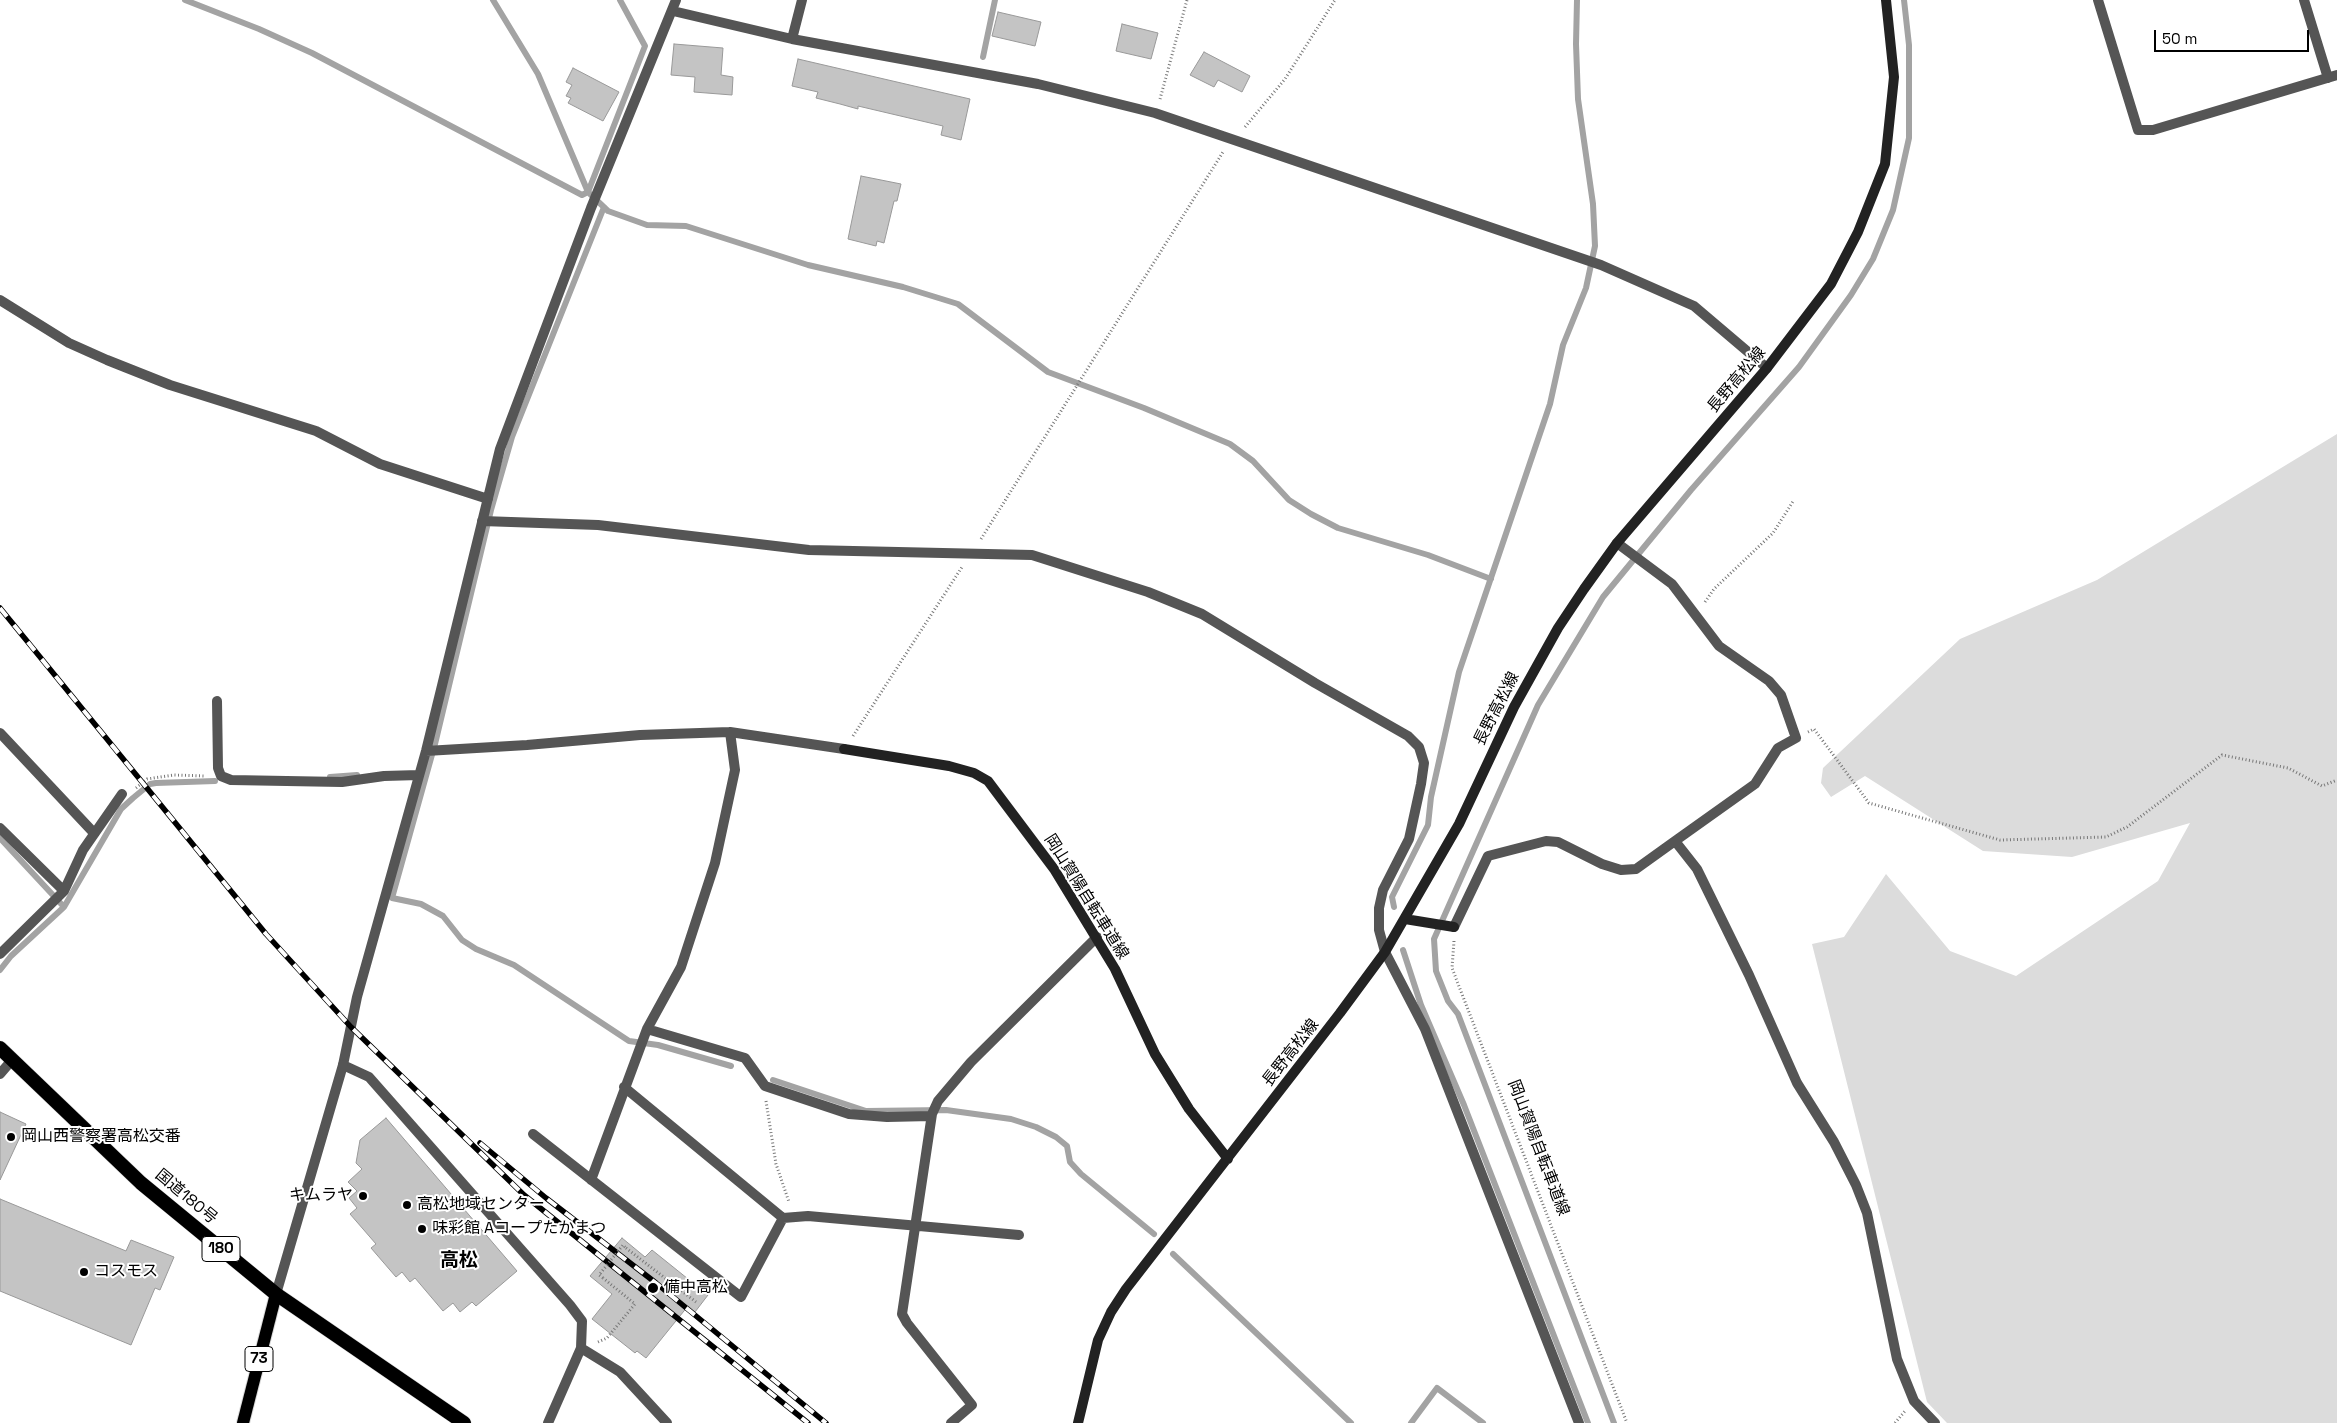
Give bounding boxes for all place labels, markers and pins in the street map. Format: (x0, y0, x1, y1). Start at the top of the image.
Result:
place label: 岡山西警察署高松交番 (21, 1127, 181, 1147)
marker: 岡山西警察署高松交番 (5, 1131, 17, 1143)
place label: キムラヤ (289, 1186, 353, 1206)
marker: キムラヤ (357, 1190, 369, 1202)
place label: 高松地域センター (417, 1195, 545, 1215)
marker: 高松地域センター (401, 1199, 413, 1211)
place label: 味彩館 Aコープたかまつ (432, 1219, 606, 1239)
marker: 味彩館 Aコープたかまつ (416, 1223, 428, 1235)
place label: コスモス (94, 1262, 158, 1282)
marker: コスモス (78, 1266, 90, 1278)
place label: 備中高松 (664, 1278, 728, 1298)
marker: 備中高松 (646, 1281, 660, 1295)

